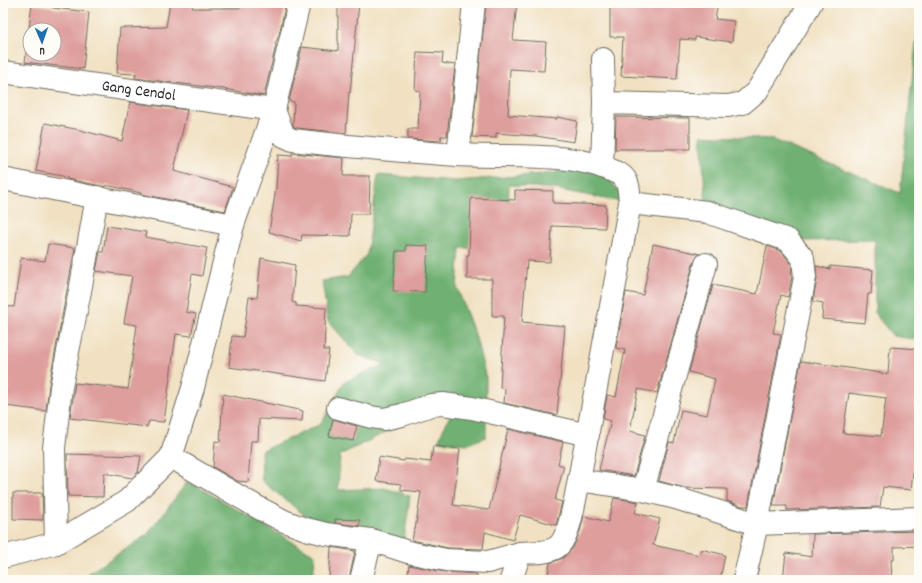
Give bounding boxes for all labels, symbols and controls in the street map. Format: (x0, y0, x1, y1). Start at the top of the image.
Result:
north arrow (22, 22, 62, 62)
text: U (39, 42, 45, 58)
street label: Gang Cendol (100, 74, 177, 108)

